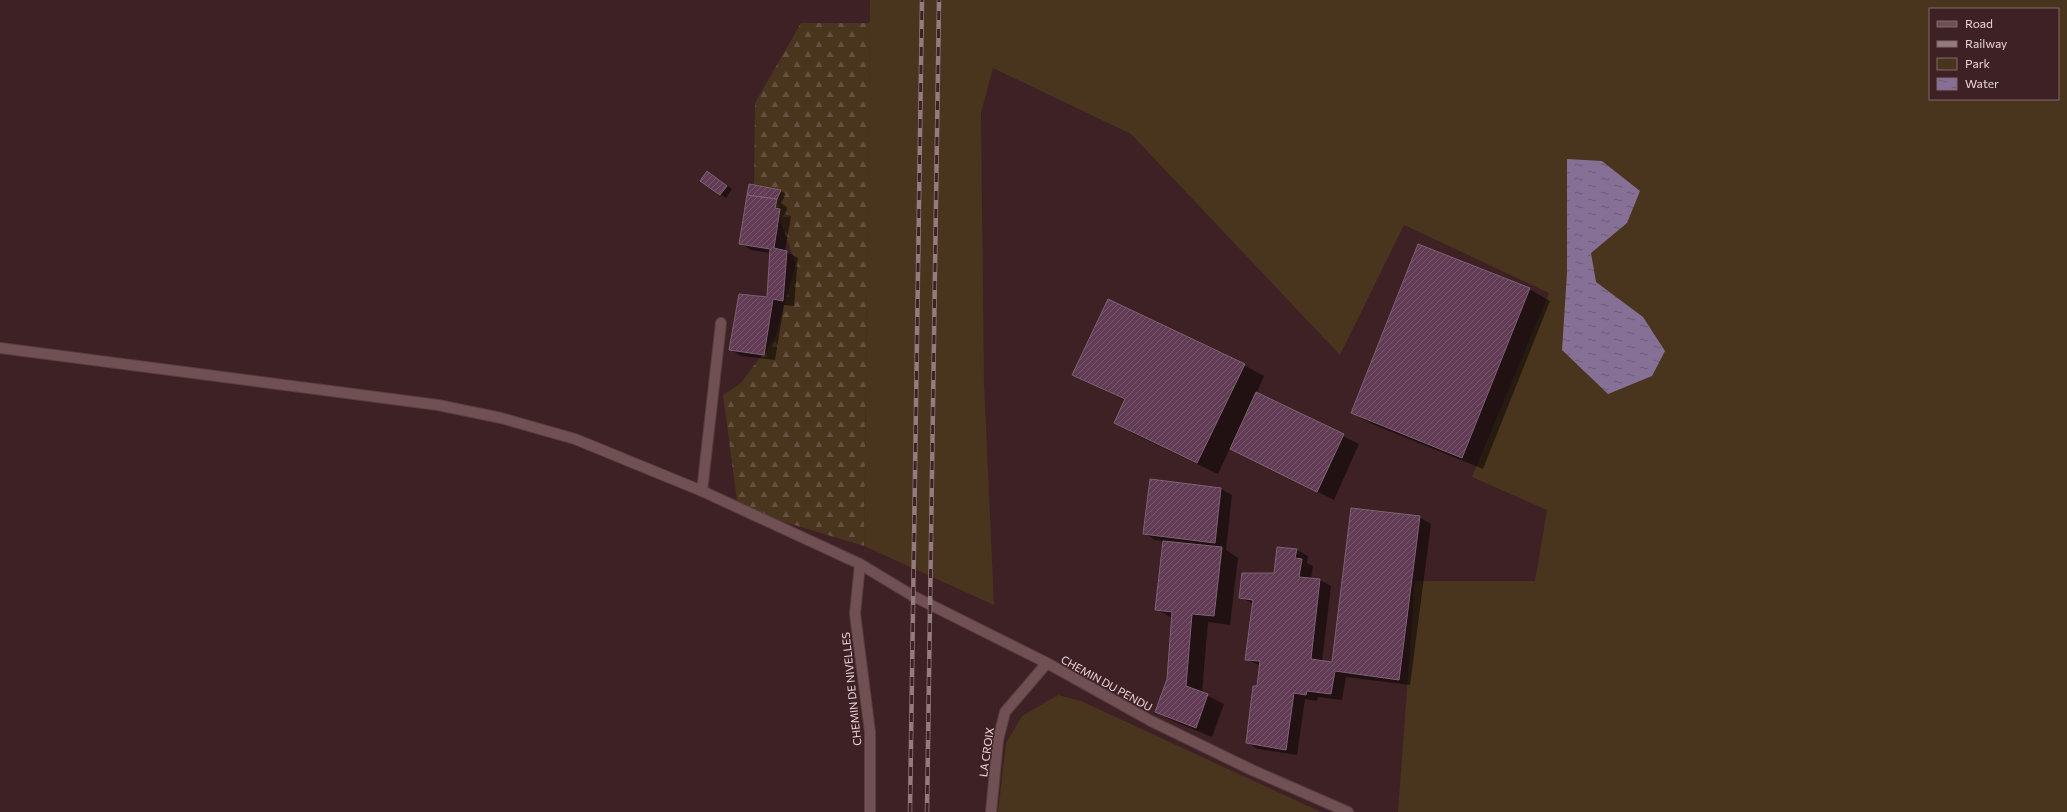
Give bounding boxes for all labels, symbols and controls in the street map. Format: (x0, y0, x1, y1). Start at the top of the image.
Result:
legend (1929, 8, 2059, 100)
text: Road (1965, 16, 1993, 30)
text: Railway (1965, 36, 2007, 50)
text: Park (1965, 56, 1991, 70)
text: Water (1965, 76, 1999, 90)
street label: CHEMIN DE NIVELLES (839, 632, 863, 746)
street label: CHEMIN DU PENDU (1059, 652, 1155, 714)
street label: LA CROIX (976, 726, 996, 778)

